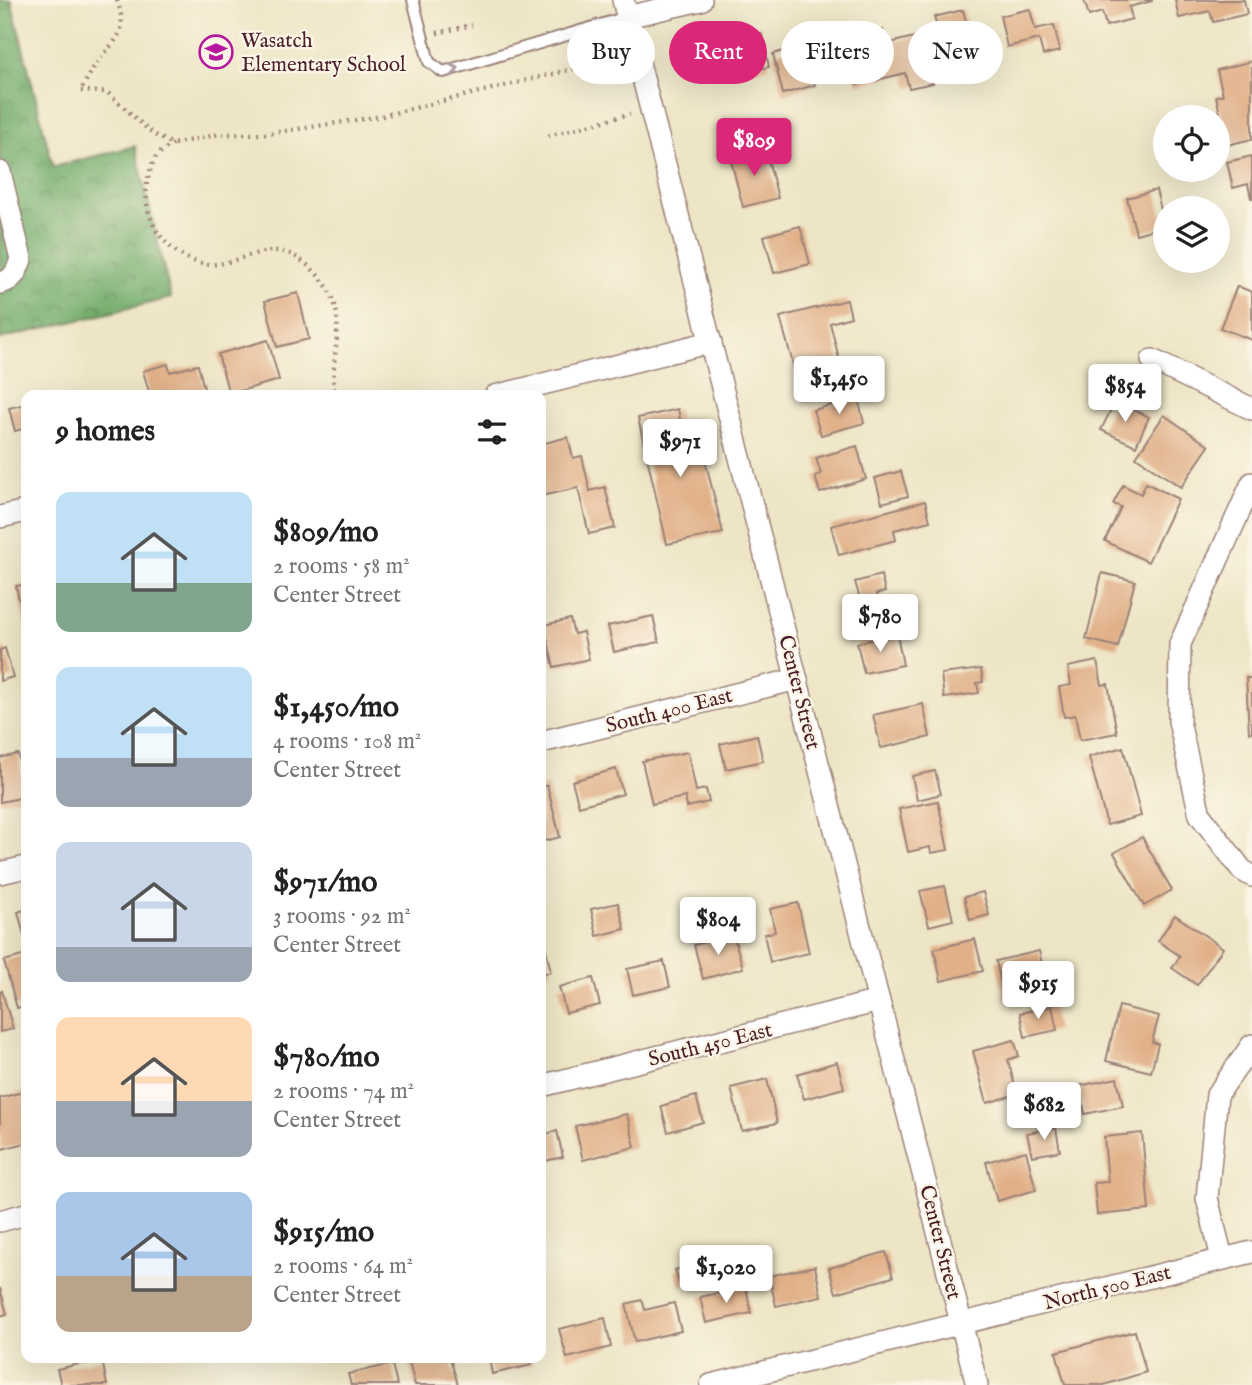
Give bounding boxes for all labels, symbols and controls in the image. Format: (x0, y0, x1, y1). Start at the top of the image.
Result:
chip: Buy (567, 21, 655, 84)
chip: Rent (669, 21, 767, 84)
chip: Filters (781, 21, 894, 84)
chip: New (908, 21, 1003, 84)
place label: Wasatch Elementary School (241, 28, 406, 79)
school or university icon: Wasatch Elementary School (197, 33, 235, 71)
one-way arrow (448, 62, 460, 77)
map controls (1153, 105, 1230, 273)
button: locate (1153, 105, 1230, 182)
pin: $809 (713, 118, 795, 178)
text: $809 (732, 126, 776, 155)
button: layers (1153, 196, 1230, 273)
pin: $1,450 (782, 356, 896, 416)
text: $1,450 (810, 364, 868, 393)
pin: $854 (1084, 364, 1166, 424)
text: $854 (1104, 372, 1146, 401)
text: 9 homes (56, 413, 155, 451)
icon: filters (473, 413, 511, 451)
pin: $971 (639, 420, 721, 479)
text: $971 (659, 427, 701, 456)
text: $809/mo (273, 514, 378, 552)
icon: home (112, 520, 196, 604)
text: 2 rooms · 58 m² (273, 552, 410, 581)
text: Center Street (273, 581, 401, 610)
pin: $780 (839, 594, 921, 654)
text: $780 (858, 602, 902, 631)
street label: Center Street (771, 632, 826, 752)
street label: South 400 East (603, 683, 736, 740)
text: $1,450/mo (273, 689, 399, 727)
icon: home (112, 695, 196, 779)
text: 4 rooms · 108 m² (273, 727, 421, 756)
text: Center Street (273, 756, 401, 785)
text: $971/mo (273, 864, 377, 902)
icon: home (112, 870, 196, 954)
pin: $804 (677, 898, 759, 957)
text: 3 rooms · 92 m² (273, 902, 411, 931)
text: $804 (696, 905, 740, 934)
text: Center Street (273, 931, 401, 960)
pin: $915 (997, 962, 1079, 1021)
text: $915 (1018, 969, 1058, 998)
street label: South 450 East (646, 1017, 775, 1074)
text: $780/mo (273, 1039, 380, 1077)
icon: home (112, 1045, 196, 1129)
text: 2 rooms · 74 m² (273, 1077, 414, 1106)
pin: $682 (1003, 1082, 1085, 1142)
text: $682 (1023, 1090, 1065, 1119)
text: Center Street (273, 1106, 401, 1135)
street label: Center Street (912, 1182, 967, 1302)
text: $915/mo (273, 1214, 374, 1252)
icon: home (112, 1220, 196, 1304)
pin: $1,020 (669, 1246, 783, 1305)
text: 2 rooms · 64 m² (273, 1252, 413, 1281)
text: $1,020 (696, 1253, 756, 1282)
street label: North 500 East (1041, 1260, 1174, 1317)
text: Center Street (273, 1281, 401, 1310)

